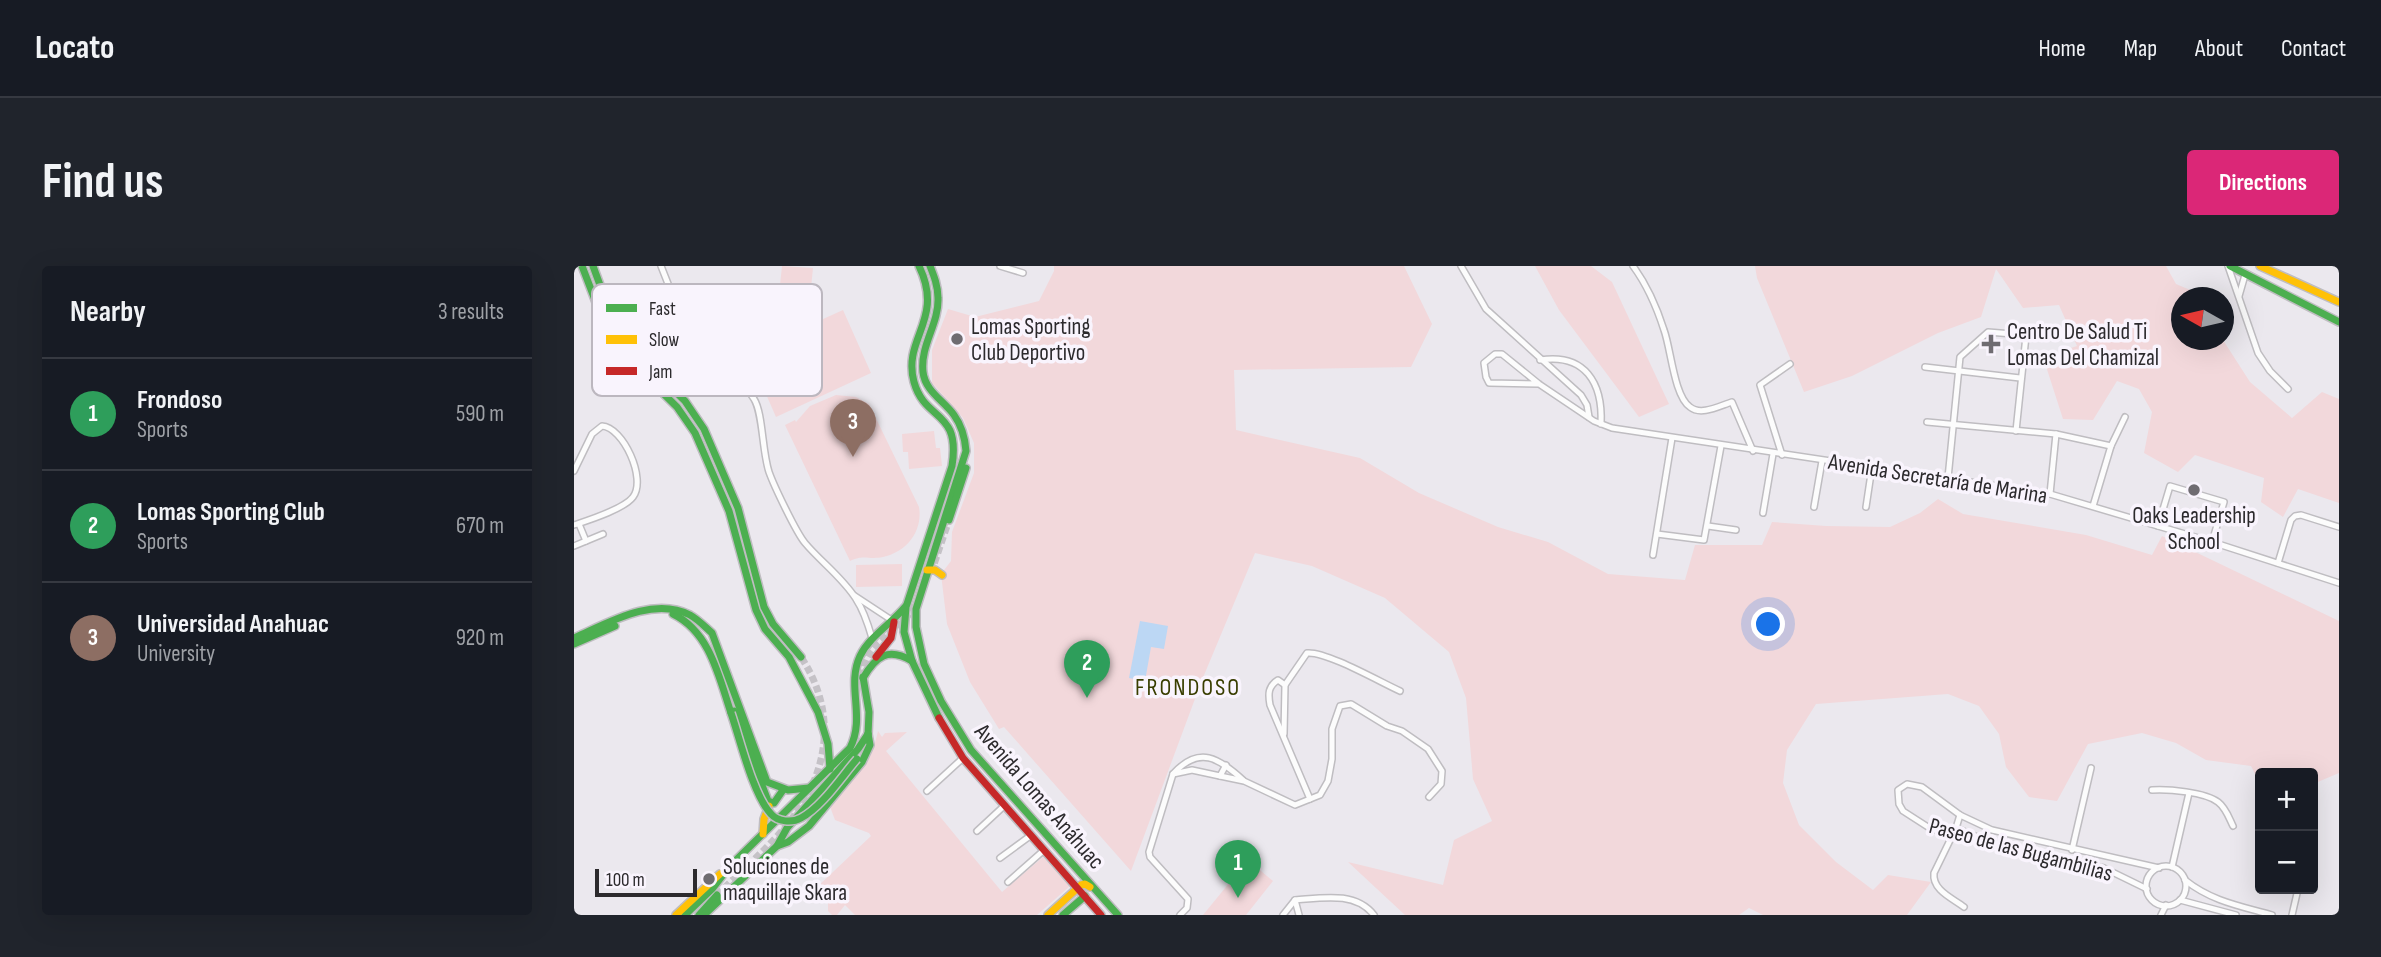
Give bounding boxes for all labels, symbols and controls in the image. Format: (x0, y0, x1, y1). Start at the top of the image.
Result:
text: Locato (35, 28, 114, 68)
text: Home (2038, 34, 2086, 63)
text: Map (2124, 34, 2157, 63)
text: About (2195, 34, 2243, 63)
text: Contact (2281, 34, 2346, 63)
button: Directions (2187, 150, 2339, 215)
text: Find us (42, 153, 164, 212)
legend (592, 284, 822, 396)
north arrow (2171, 287, 2234, 350)
text: Nearby (70, 294, 146, 330)
text: 3 results (438, 298, 504, 326)
text: Fast (649, 298, 676, 321)
place label: Lomas Sporting Club Deportivo (971, 313, 1090, 367)
place label: Centro De Salud Ti Lomas Del Chamizal (2007, 318, 2159, 372)
text: Slow (649, 329, 679, 352)
marker: Lomas Sporting Club Deportivo (949, 331, 965, 347)
marker: Centro De Salud Ti Lomas Del Chamizal (1981, 334, 2001, 354)
text: Jam (648, 361, 672, 384)
text: Frondoso (137, 385, 222, 416)
pin: 3 (830, 399, 876, 457)
text: 1 (88, 400, 98, 428)
text: 590 m (456, 400, 504, 428)
text: Sports (137, 416, 188, 444)
street label: Avenida Secretaría de Marina (1826, 448, 2049, 510)
marker: Oaks Leadership School (2186, 482, 2202, 498)
text: Lomas Sporting Club (137, 497, 325, 528)
place label: Oaks Leadership School (2132, 502, 2256, 556)
text: 2 (88, 512, 98, 540)
text: 670 m (456, 512, 504, 540)
text: Sports (137, 528, 188, 556)
your location (1751, 607, 1785, 641)
text: Universidad Anahuac (137, 609, 329, 640)
text: 3 (88, 624, 98, 652)
text: 920 m (456, 624, 504, 652)
text: University (137, 640, 215, 668)
pin: 2 (1064, 640, 1110, 698)
district label: FRONDOSO (1135, 673, 1241, 702)
street label: Avenida Lomas Anáhuac (968, 717, 1110, 875)
map controls (2255, 768, 2318, 894)
button: + (2255, 768, 2318, 831)
street label: Paseo de las Bugambilias (1926, 812, 2116, 888)
button: − (2255, 831, 2318, 894)
pin: 1 (1215, 840, 1261, 898)
place label: Soluciones de maquillaje Skara (723, 853, 847, 907)
scale bar (595, 866, 696, 898)
text: 100 m (606, 869, 645, 892)
marker: Soluciones de maquillaje Skara (701, 871, 717, 887)

